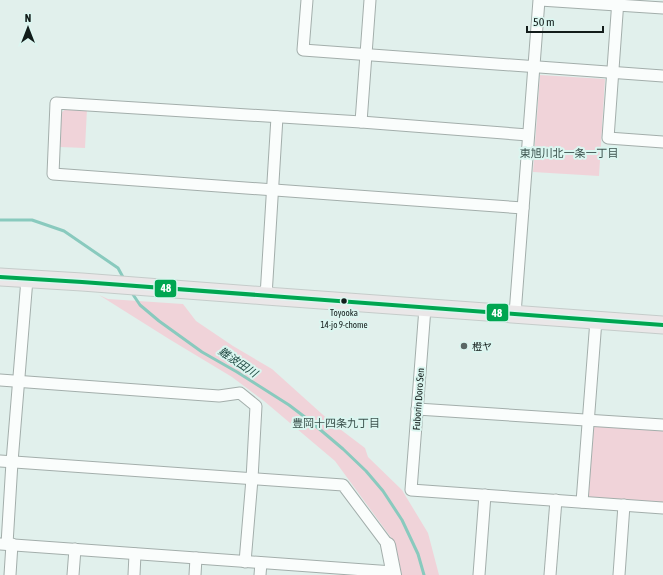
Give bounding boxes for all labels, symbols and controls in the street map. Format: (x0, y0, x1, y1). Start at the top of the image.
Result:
north arrow (8, 8, 48, 48)
scale bar (527, 8, 603, 34)
text: N (25, 12, 31, 24)
text: 50 m (533, 15, 555, 29)
district label: 東旭川北一条一丁目 (520, 147, 619, 159)
line badge: 48 (154, 279, 177, 298)
text: 48 (160, 282, 171, 294)
marker: Toyooka 14-jo 9-chome (339, 296, 349, 306)
line badge: 48 (486, 303, 509, 322)
text: 48 (491, 307, 502, 319)
place label: Toyooka 14-jo 9-chome (320, 308, 368, 330)
marker: 橙ヤ (459, 341, 469, 351)
place label: 橙ヤ (472, 341, 492, 352)
water label: 難波田川 (216, 345, 260, 380)
street label: Fuborin Doro Sen (411, 367, 426, 431)
district label: 豊岡十四条九丁目 (292, 417, 380, 429)

